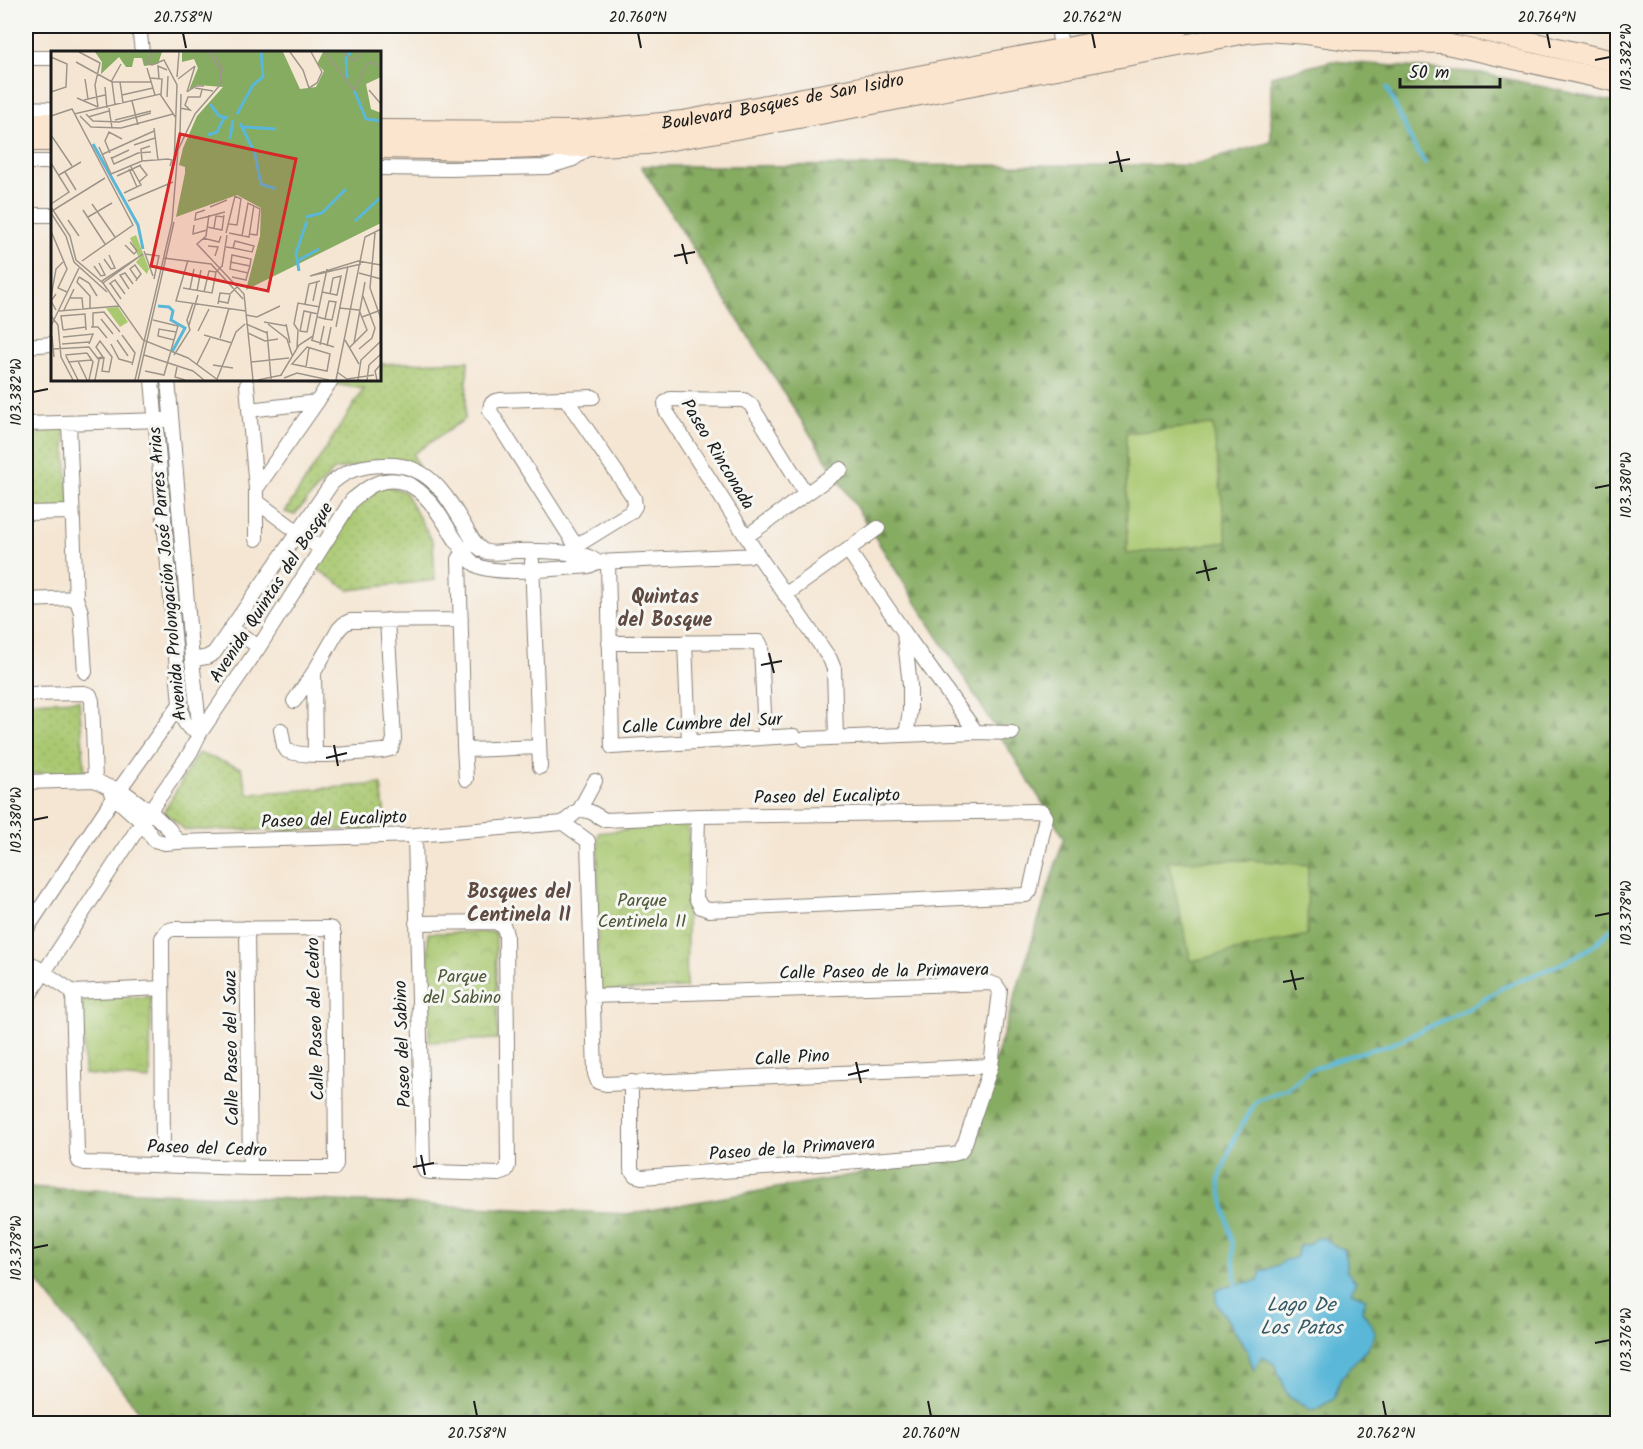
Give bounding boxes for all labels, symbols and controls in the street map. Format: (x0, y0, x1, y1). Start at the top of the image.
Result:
text: 20.758°N (153, 6, 213, 30)
text: 20.760°N (609, 6, 667, 30)
text: 20.762°N (1063, 6, 1121, 30)
text: 20.764°N (1518, 6, 1576, 30)
text: 103.382°W (1615, 23, 1639, 91)
inset map (51, 51, 381, 381)
scale bar (1400, 51, 1500, 89)
text: 50 m (1409, 59, 1449, 88)
street label: Boulevard Bosques de San Isidro (660, 66, 907, 139)
text: 103.382°W (5, 358, 29, 426)
street label: Paseo Rinconada (672, 394, 761, 516)
street label: Avenida Prolongación José Parres Arias (141, 425, 196, 722)
text: 103.380°W (1615, 452, 1639, 518)
street label: Avenida Quintas del Bosque (203, 497, 342, 689)
district label: Quintas del Bosque (618, 582, 712, 637)
street label: Calle Cumbre del Sur (621, 706, 784, 743)
street label: Paseo del Eucalipto (754, 782, 900, 813)
text: 103.380°W (5, 787, 29, 853)
street label: Paseo del Eucalipto (261, 803, 408, 838)
district label: Bosques del Centinela II (467, 877, 572, 932)
text: 103.378°W (1615, 880, 1639, 946)
park label: Parque Centinela II (598, 887, 686, 937)
street label: Calle Paseo del Cedro (299, 937, 334, 1101)
street label: Calle Paseo de la Primavera (779, 956, 989, 989)
park label: Parque del Sabino (423, 963, 501, 1013)
street label: Calle Paseo del Sauz (217, 970, 248, 1126)
street label: Paseo del Sabino (387, 980, 420, 1108)
street label: Calle Pino (754, 1042, 830, 1075)
street label: Paseo de la Primavera (708, 1129, 876, 1170)
street label: Paseo del Cedro (146, 1133, 267, 1166)
text: 103.378°W (5, 1215, 29, 1281)
water label: Lago De Los Patos (1260, 1290, 1345, 1345)
text: 103.376°W (1615, 1307, 1639, 1372)
text: 20.758°N (447, 1422, 507, 1446)
text: 20.760°N (902, 1422, 960, 1446)
text: 20.762°N (1357, 1422, 1415, 1446)

